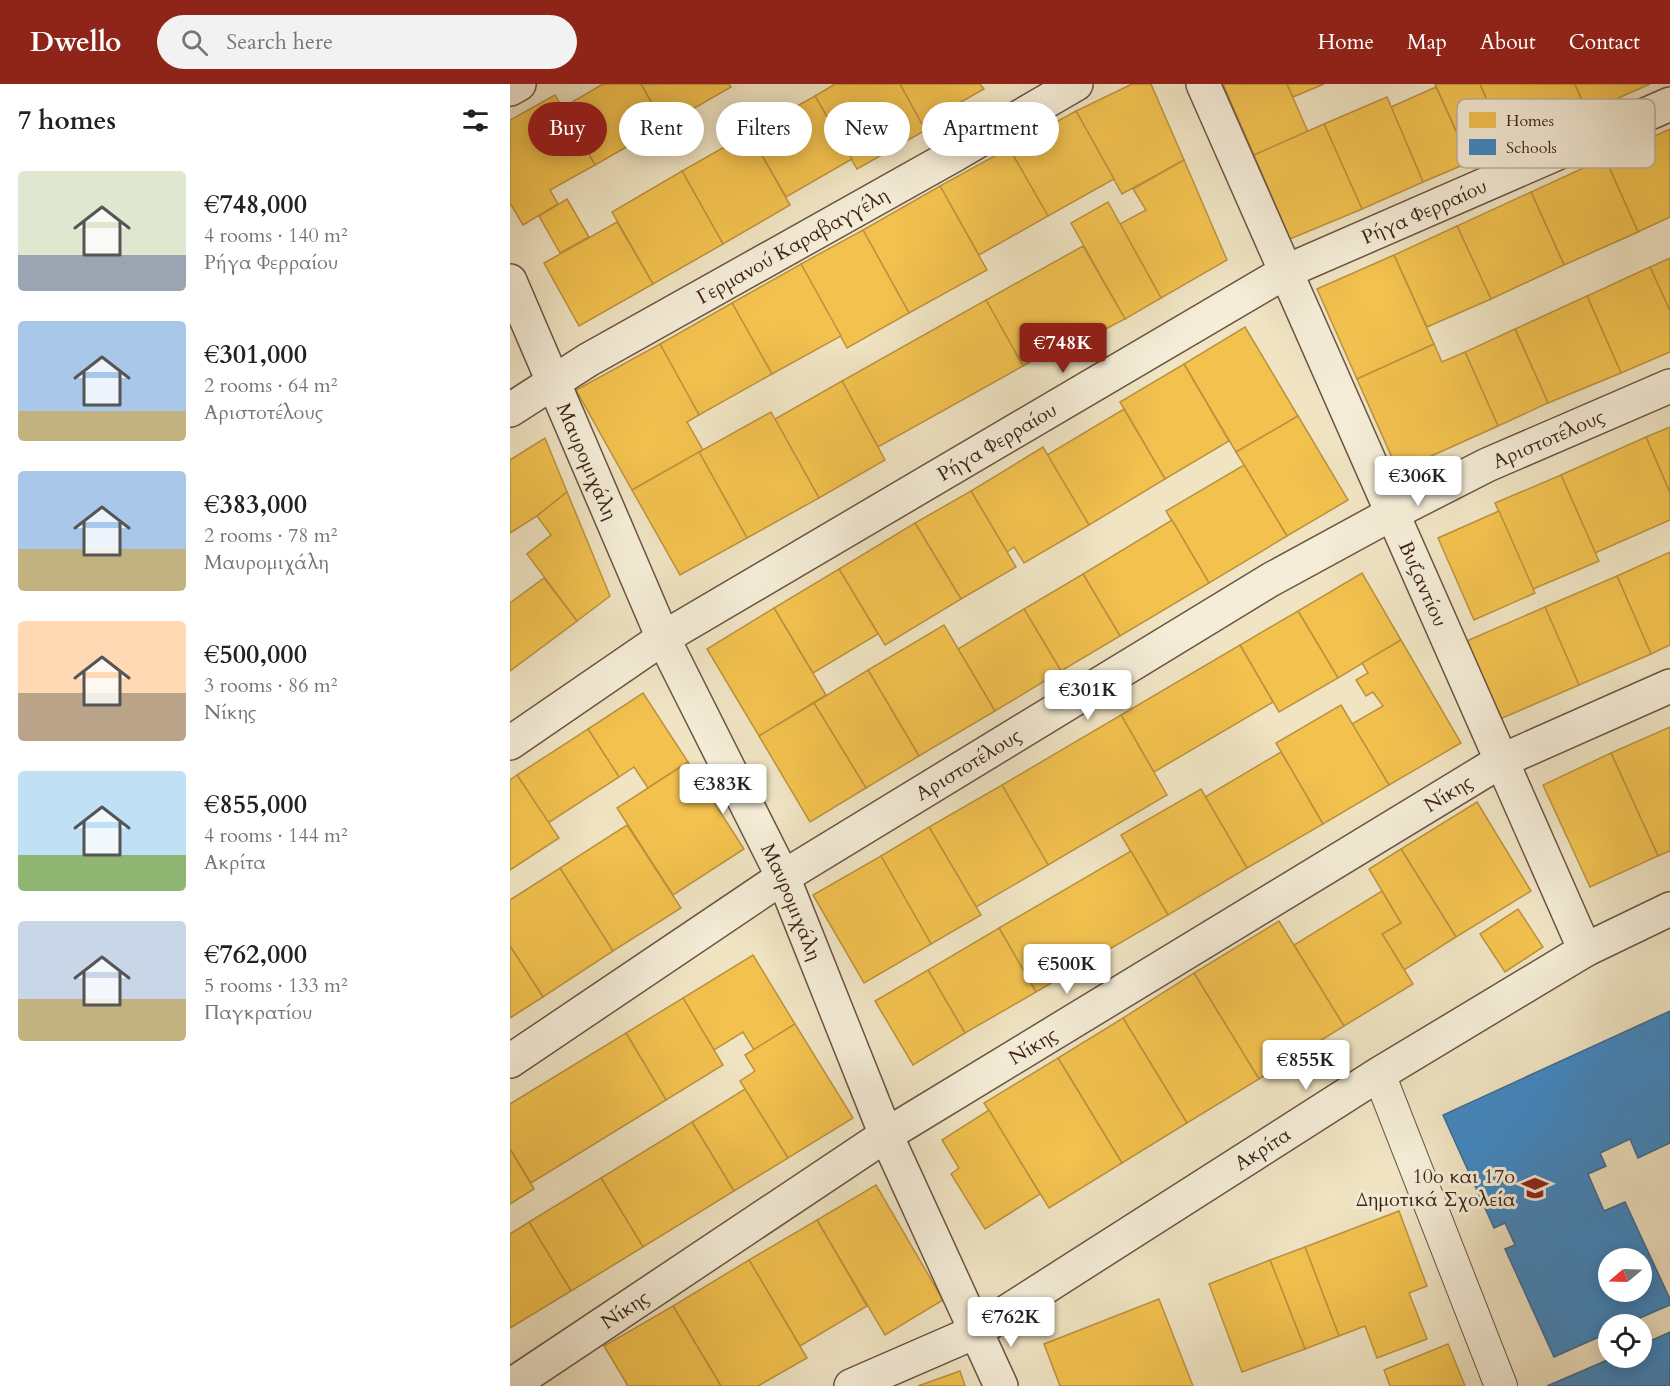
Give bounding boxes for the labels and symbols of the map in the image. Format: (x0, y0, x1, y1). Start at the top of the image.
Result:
legend (1457, 99, 1655, 168)
text: Homes (1506, 110, 1554, 132)
text: Schools (1506, 137, 1557, 159)
street label: Ρήγα Φερραίου (1357, 172, 1491, 250)
street label: Γερμανού Καραβαγγέλη (692, 181, 893, 310)
pin: €748K (1021, 323, 1105, 374)
street label: Ρήγα Φερραίου (932, 396, 1062, 487)
street label: Μαυρομιχάλη (550, 398, 624, 524)
street label: Αριστοτέλους (1488, 402, 1609, 475)
pin: €306K (1376, 456, 1460, 507)
street label: Βυζαντίου (1393, 536, 1454, 631)
pin: €301K (1046, 670, 1130, 721)
street label: Αριστοτέλους (910, 721, 1026, 807)
pin: €383K (681, 764, 765, 815)
street label: Νίκης (1419, 768, 1478, 818)
street label: Μαυρομιχάλη (755, 839, 828, 964)
pin: €500K (1025, 944, 1109, 995)
street label: Νίκης (1003, 1020, 1063, 1071)
pin: €855K (1264, 1040, 1348, 1091)
street label: Ακρίτα (1229, 1121, 1295, 1177)
place label: 10ο και 17ο Δημοτικά Σχολεία (1356, 1163, 1515, 1213)
school or university icon: 10ο και 17ο Δημοτικά Σχολεία (1520, 1173, 1550, 1203)
north arrow (1598, 1248, 1652, 1302)
street label: Νίκης (595, 1283, 654, 1335)
pin: €762K (969, 1297, 1053, 1348)

